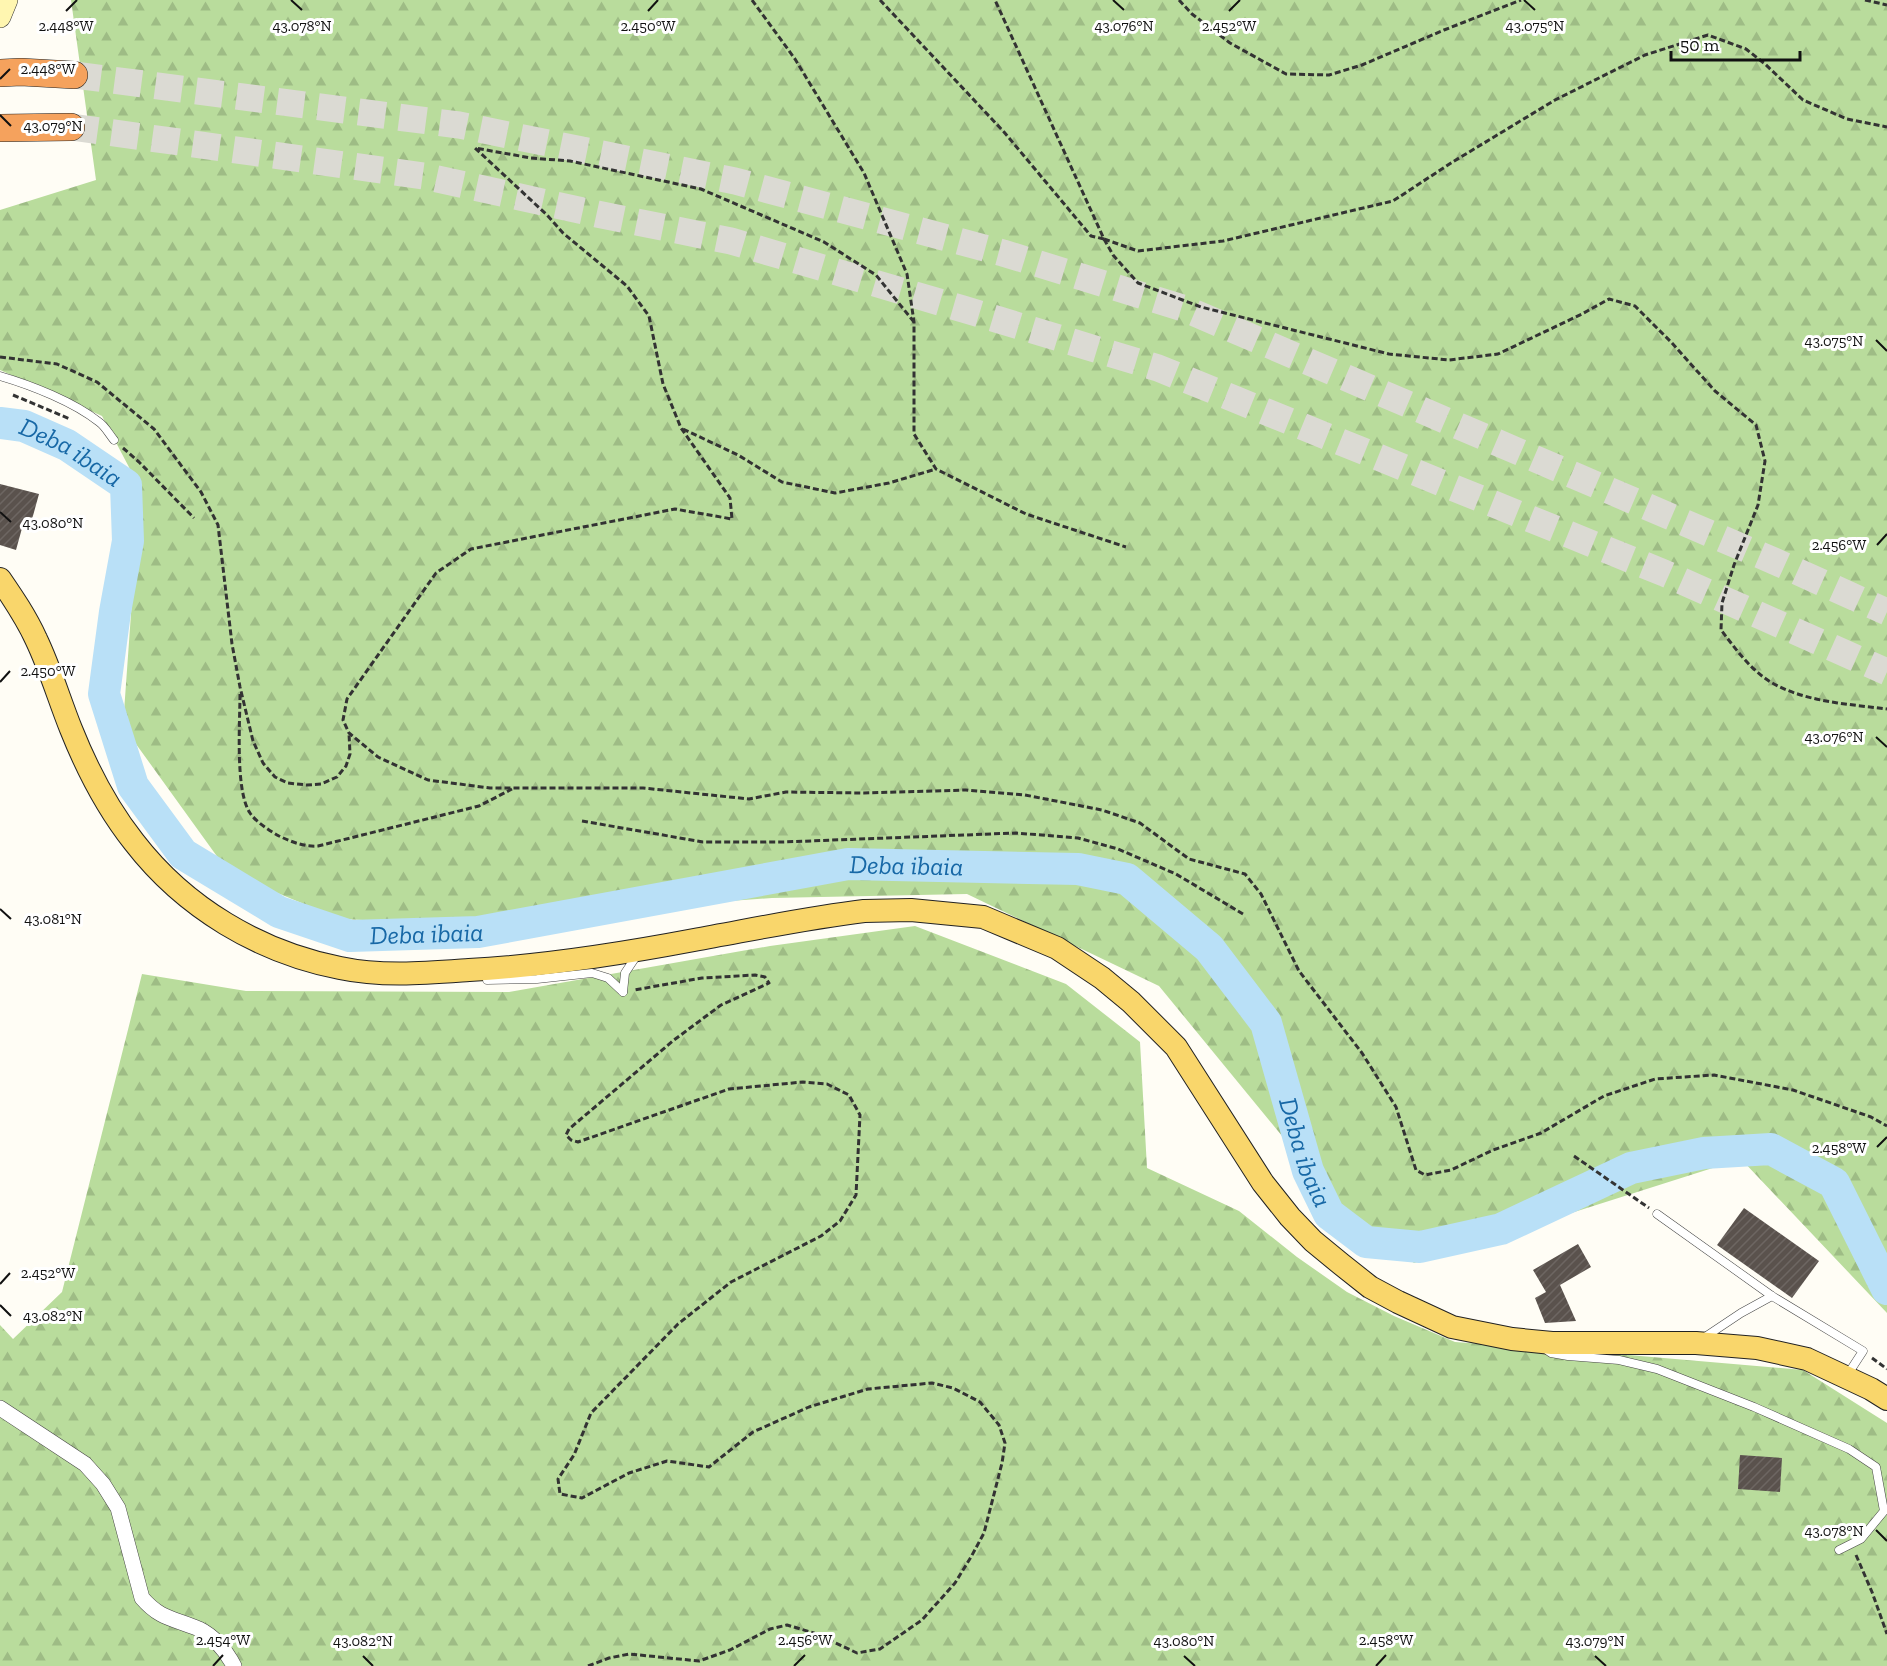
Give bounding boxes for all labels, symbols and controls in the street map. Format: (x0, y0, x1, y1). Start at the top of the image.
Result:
text: 2.448°W (38, 17, 94, 35)
text: 43.078°N (272, 17, 332, 35)
text: 2.450°W (620, 17, 676, 35)
text: 43.076°N (1094, 17, 1154, 35)
text: 2.452°W (1202, 17, 1256, 35)
text: 43.075°N (1506, 17, 1564, 35)
scale bar (1671, 24, 1800, 62)
text: 50 m (1680, 34, 1720, 56)
text: 2.448°W (20, 60, 76, 78)
text: 43.079°N (23, 117, 83, 135)
text: 43.075°N (1805, 332, 1863, 350)
water label: Deba ibaia (15, 410, 129, 494)
text: 43.080°N (23, 514, 83, 532)
text: 2.456°W (1812, 536, 1866, 554)
text: 2.450°W (20, 662, 76, 680)
text: 43.076°N (1804, 728, 1864, 746)
water label: Deba ibaia (849, 848, 964, 883)
text: 43.081°N (24, 910, 82, 928)
water label: Deba ibaia (369, 916, 484, 951)
water label: Deba ibaia (1272, 1094, 1339, 1212)
text: 2.458°W (1812, 1139, 1866, 1157)
text: 2.452°W (21, 1264, 75, 1282)
text: 43.082°N (23, 1307, 83, 1325)
text: 43.078°N (1804, 1522, 1864, 1540)
text: 2.454°W (196, 1631, 250, 1649)
text: 2.456°W (778, 1631, 832, 1649)
text: 2.458°W (1359, 1631, 1413, 1649)
text: 43.082°N (333, 1632, 393, 1650)
text: 43.080°N (1154, 1632, 1214, 1650)
text: 43.079°N (1565, 1632, 1625, 1650)

